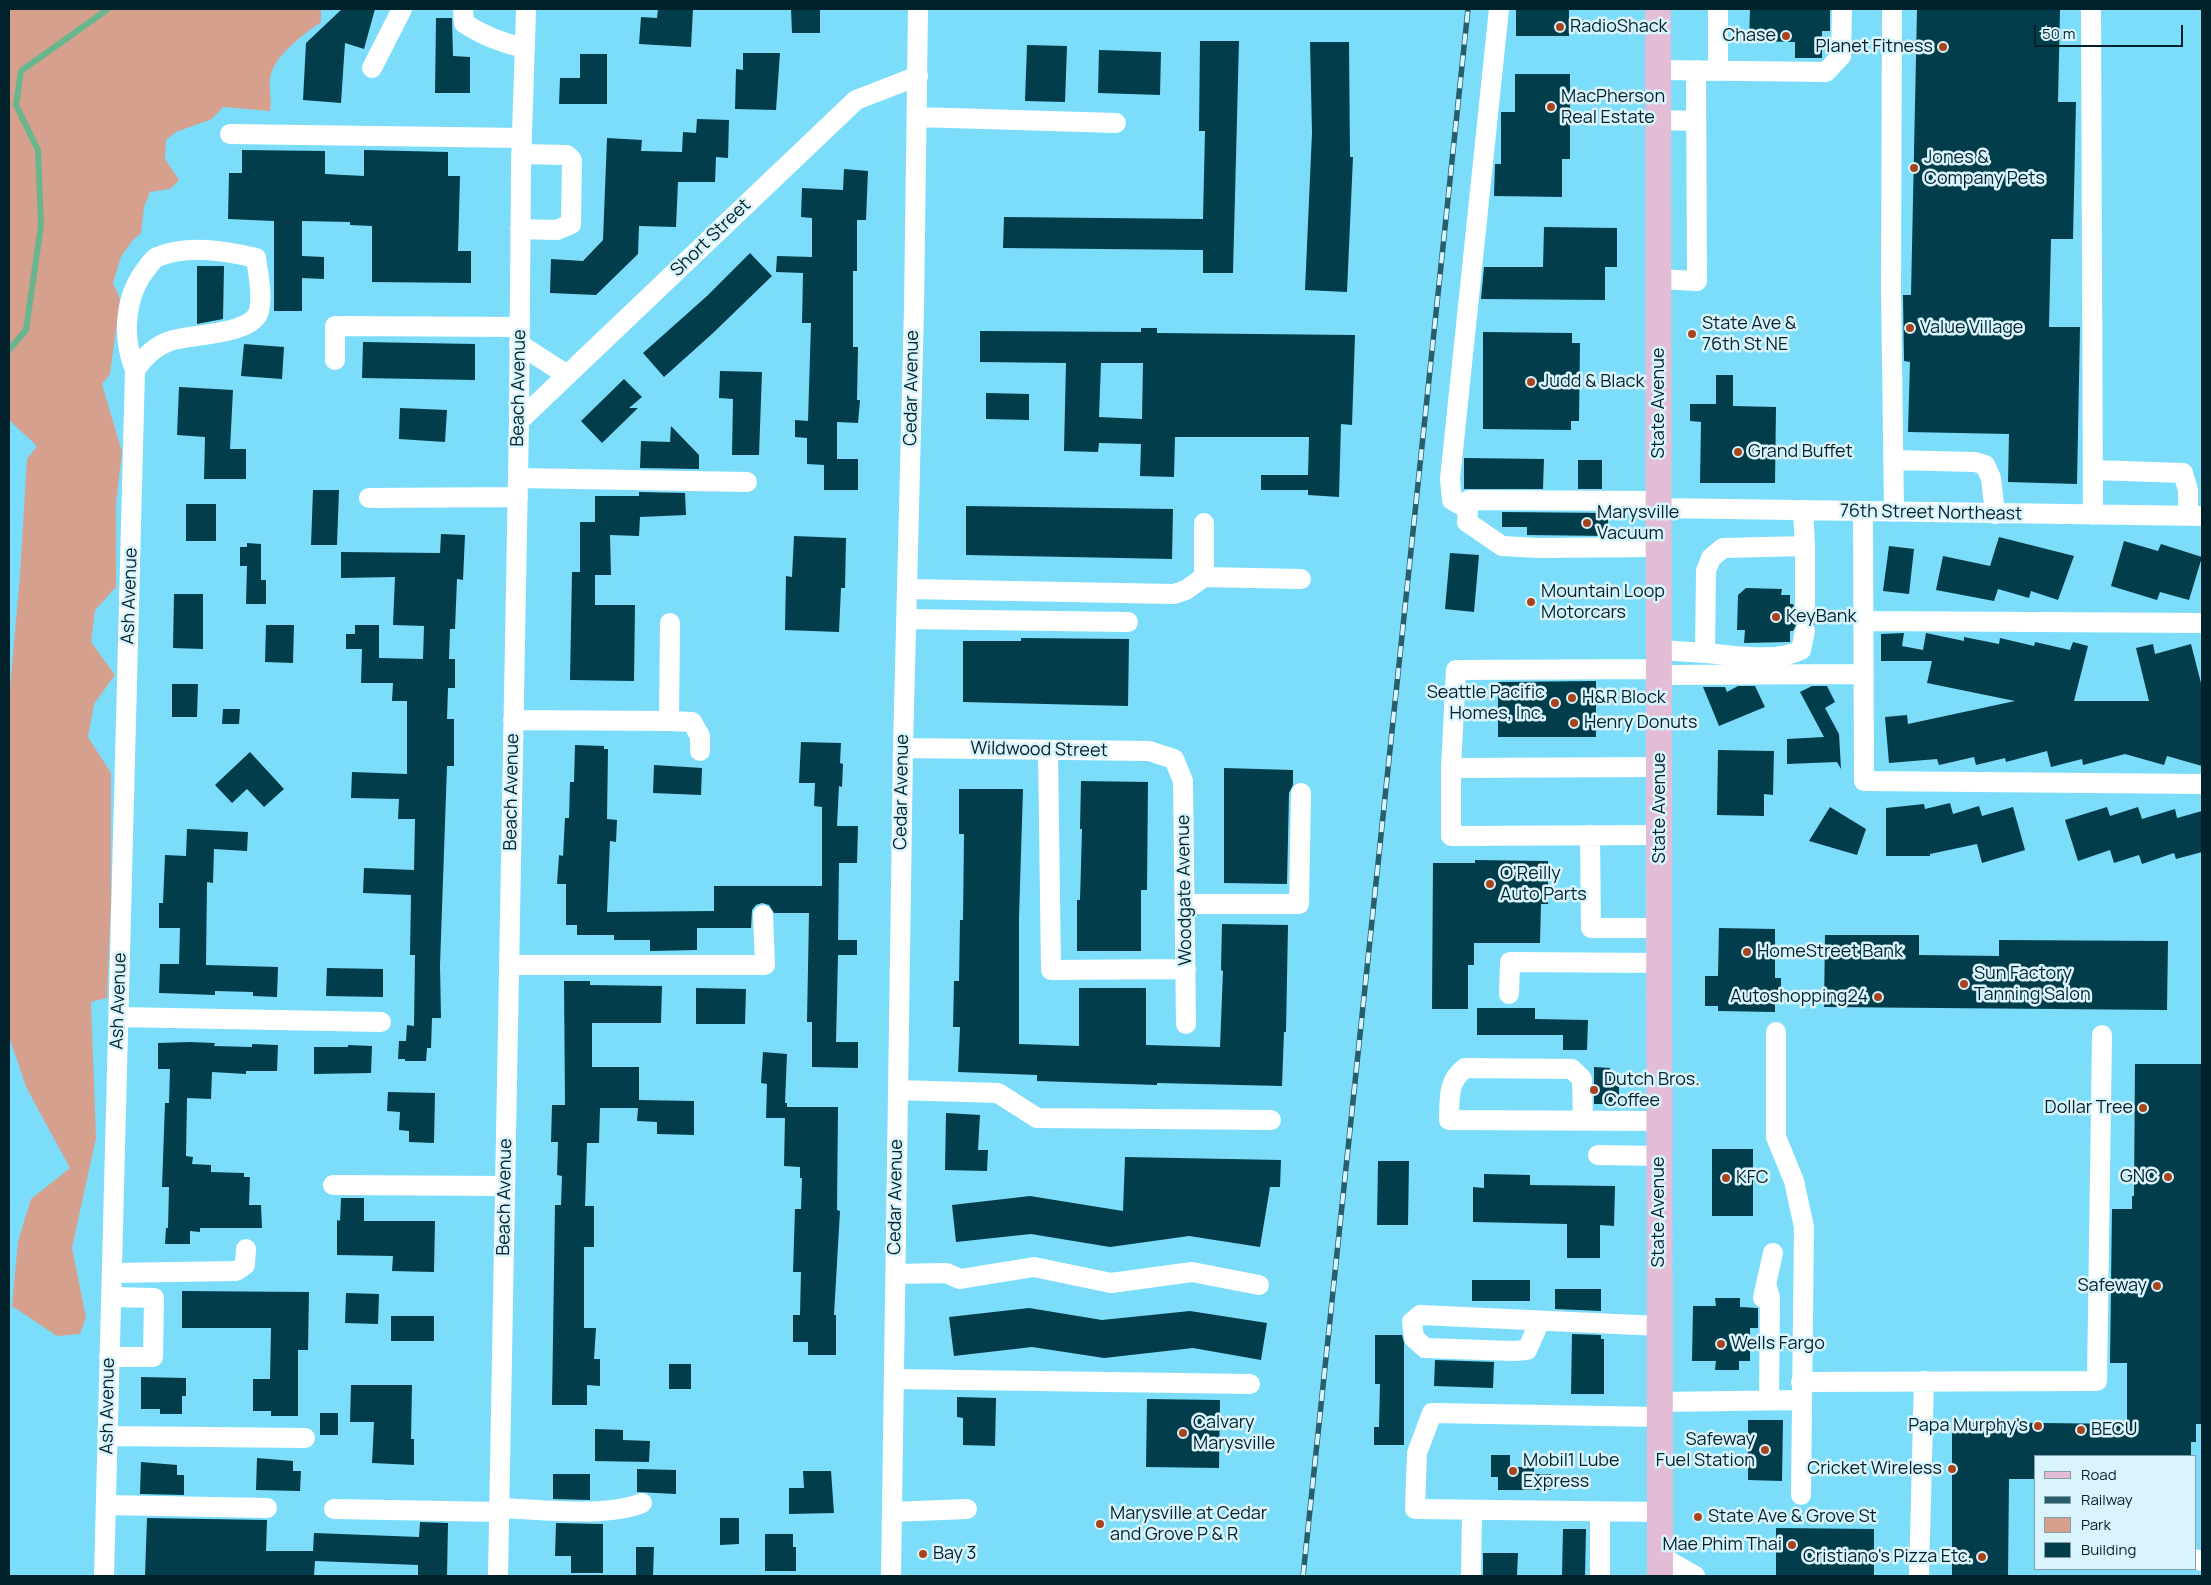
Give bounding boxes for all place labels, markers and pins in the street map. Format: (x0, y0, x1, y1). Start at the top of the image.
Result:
place label: RadioShack (1570, 16, 1668, 38)
marker: RadioShack (1554, 21, 1566, 33)
place label: Chase (1722, 25, 1776, 47)
marker: Chase (1780, 30, 1792, 42)
place label: Planet Fitness (1815, 36, 1933, 58)
marker: Planet Fitness (1937, 41, 1949, 53)
place label: MacPherson Real Estate (1561, 86, 1665, 128)
marker: MacPherson Real Estate (1545, 101, 1557, 113)
place label: Jones & Company Pets (1924, 147, 2045, 190)
marker: Jones & Company Pets (1908, 162, 1920, 174)
place label: State Ave & 76th St NE (1702, 313, 1797, 356)
place label: Value Village (1920, 317, 2023, 339)
marker: Value Village (1904, 322, 1916, 334)
marker: State Ave & 76th St NE (1686, 328, 1698, 340)
place label: Judd & Black (1541, 371, 1644, 393)
marker: Judd & Black (1525, 376, 1537, 388)
place label: Grand Buffet (1748, 441, 1853, 463)
marker: Grand Buffet (1732, 446, 1744, 458)
place label: Marysville Vacuum (1597, 502, 1679, 544)
marker: Marysville Vacuum (1581, 517, 1593, 529)
place label: Mountain Loop Motorcars (1541, 581, 1665, 624)
marker: Mountain Loop Motorcars (1525, 596, 1537, 608)
place label: KeyBank (1786, 606, 1856, 628)
marker: KeyBank (1770, 611, 1782, 623)
place label: Seattle Pacific Homes, Inc. (1427, 682, 1545, 724)
place label: H&R Block (1582, 687, 1666, 709)
marker: H&R Block (1566, 692, 1578, 704)
marker: Seattle Pacific Homes, Inc. (1549, 697, 1561, 709)
place label: Henry Donuts (1584, 712, 1698, 734)
marker: Henry Donuts (1568, 717, 1580, 729)
place label: O'Reilly Auto Parts (1500, 863, 1587, 906)
marker: O'Reilly Auto Parts (1484, 878, 1496, 890)
place label: HomeStreet Bank (1757, 941, 1903, 963)
marker: HomeStreet Bank (1741, 946, 1753, 958)
place label: Sun Factory Tanning Salon (1974, 963, 2091, 1006)
marker: Sun Factory Tanning Salon (1958, 978, 1970, 990)
place label: Autoshopping24 (1730, 986, 1868, 1008)
marker: Autoshopping24 (1872, 991, 1884, 1003)
place label: Dutch Bros. Coffee (1604, 1069, 1700, 1112)
marker: Dutch Bros. Coffee (1588, 1084, 1600, 1096)
place label: Dollar Tree (2045, 1097, 2133, 1119)
marker: Dollar Tree (2137, 1102, 2149, 1114)
place label: GNC (2120, 1166, 2158, 1188)
place label: KFC (1736, 1167, 1769, 1189)
marker: GNC (2162, 1171, 2174, 1183)
marker: KFC (1720, 1172, 1732, 1184)
place label: Safeway (2077, 1275, 2147, 1297)
marker: Safeway (2151, 1280, 2163, 1292)
place label: Wells Fargo (1731, 1333, 1825, 1355)
marker: Wells Fargo (1715, 1338, 1727, 1350)
place label: Calvary Marysville (1193, 1412, 1275, 1455)
place label: Papa Murphy's (1908, 1415, 2028, 1437)
place label: BECU (2091, 1419, 2137, 1441)
marker: Papa Murphy's (2032, 1420, 2044, 1432)
marker: BECU (2075, 1424, 2087, 1436)
marker: Calvary Marysville (1177, 1427, 1189, 1439)
place label: Safeway Fuel Station (1656, 1429, 1755, 1472)
marker: Safeway Fuel Station (1759, 1444, 1771, 1456)
place label: Mobil1 Lube Express (1523, 1450, 1620, 1492)
place label: Cricket Wireless (1807, 1458, 1942, 1480)
marker: Cricket Wireless (1946, 1463, 1958, 1475)
marker: Mobil1 Lube Express (1507, 1465, 1519, 1477)
place label: Marysville at Cedar and Grove P & R (1110, 1503, 1267, 1546)
place label: State Ave & Grove St (1708, 1506, 1877, 1528)
marker: State Ave & Grove St (1692, 1511, 1704, 1523)
marker: Marysville at Cedar and Grove P & R (1094, 1518, 1106, 1530)
place label: Mae Phim Thai (1662, 1534, 1782, 1556)
marker: Mae Phim Thai (1786, 1539, 1798, 1551)
place label: Bay 3 (933, 1543, 977, 1565)
place label: Cristiano's Pizza Etc. (1803, 1546, 1972, 1568)
marker: Bay 3 (917, 1548, 929, 1560)
marker: Cristiano's Pizza Etc. (1976, 1551, 1988, 1563)

